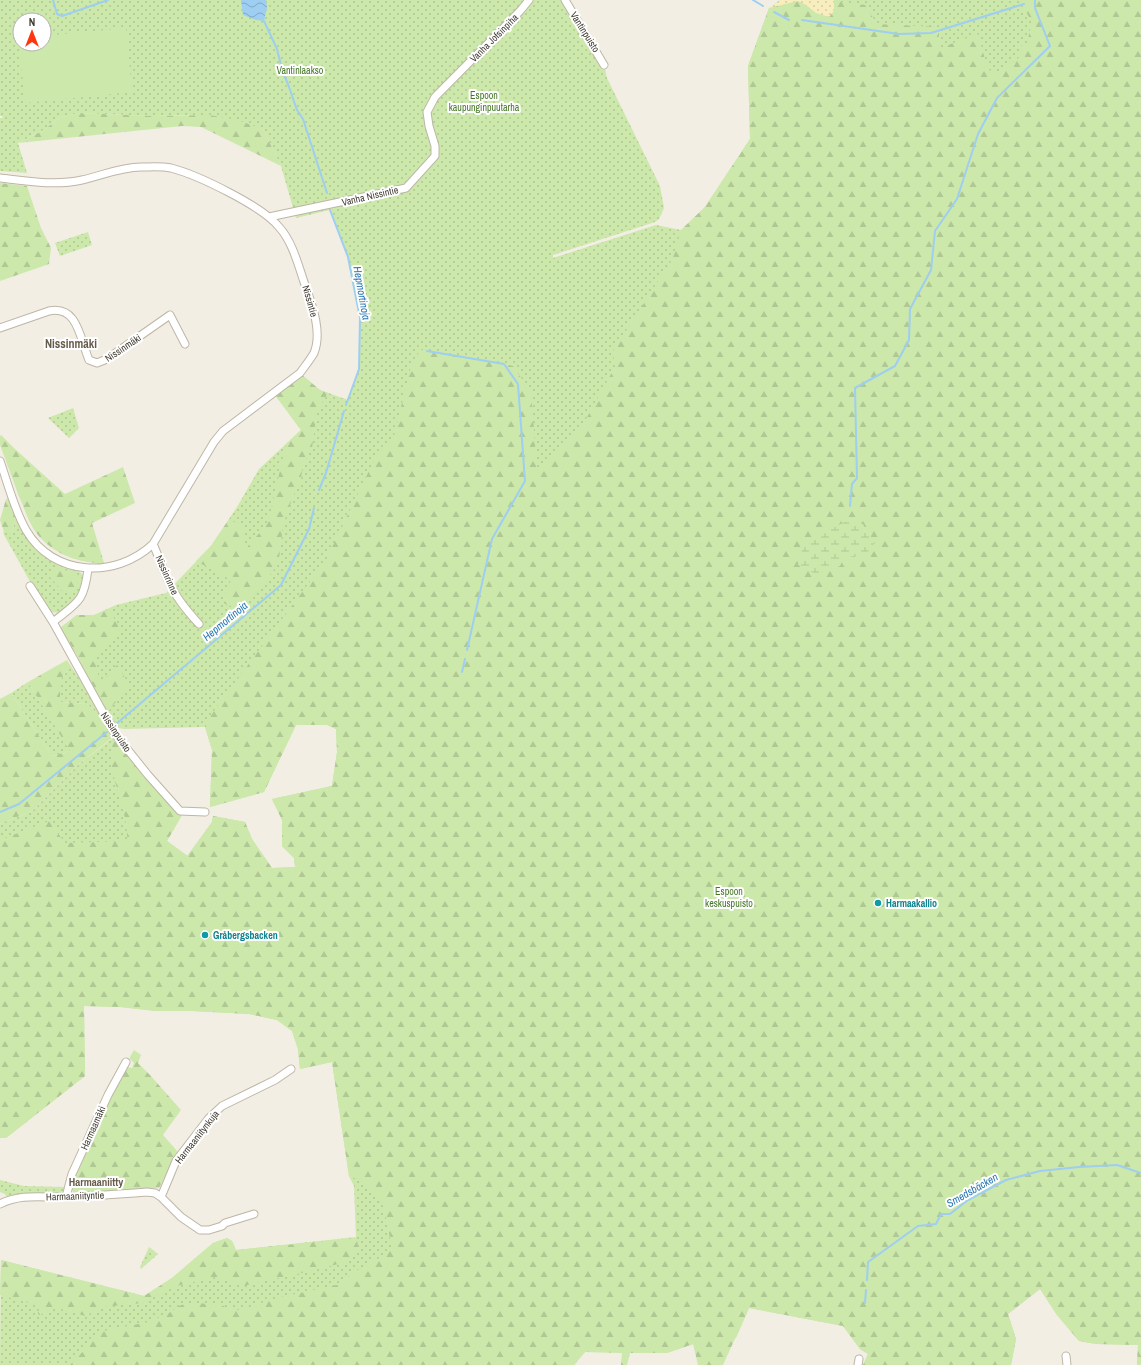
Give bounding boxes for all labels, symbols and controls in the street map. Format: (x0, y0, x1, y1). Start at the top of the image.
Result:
street label: Vantinpuisto (567, 9, 603, 55)
street label: Vanha Jofsinpiha (467, 11, 521, 65)
north arrow (12, 12, 52, 52)
text: N (29, 15, 35, 29)
park label: Vantinlaakso (277, 64, 324, 77)
park label: Espoon kaupunginpuutarha (449, 89, 520, 114)
street label: Vanha Nissintie (340, 183, 400, 209)
water label: Hepmortinoja (350, 265, 374, 321)
street label: Nissintie (299, 284, 321, 319)
street label: Nissinmäki (102, 331, 144, 365)
district label: Nissinmäki (45, 336, 97, 352)
street label: Nissinrinne (153, 553, 182, 597)
water label: Hepmortinoja (200, 598, 250, 644)
street label: Nissinpuisto (98, 709, 134, 755)
park label: Espoon keskuspuisto (705, 885, 753, 910)
place label: Harmaakallio (886, 897, 937, 910)
marker: Harmaakallio (873, 898, 883, 908)
place label: Gråbergsbacken (213, 929, 278, 942)
marker: Gråbergsbacken (200, 930, 210, 940)
street label: Harmaamäki (78, 1104, 108, 1152)
street label: Harmaaniitynkuja (172, 1107, 222, 1166)
water label: Smedsbäcken (944, 1170, 1000, 1210)
district label: Harmaaniitty (69, 1175, 123, 1189)
street label: Harmaaniityntie (46, 1188, 105, 1204)

